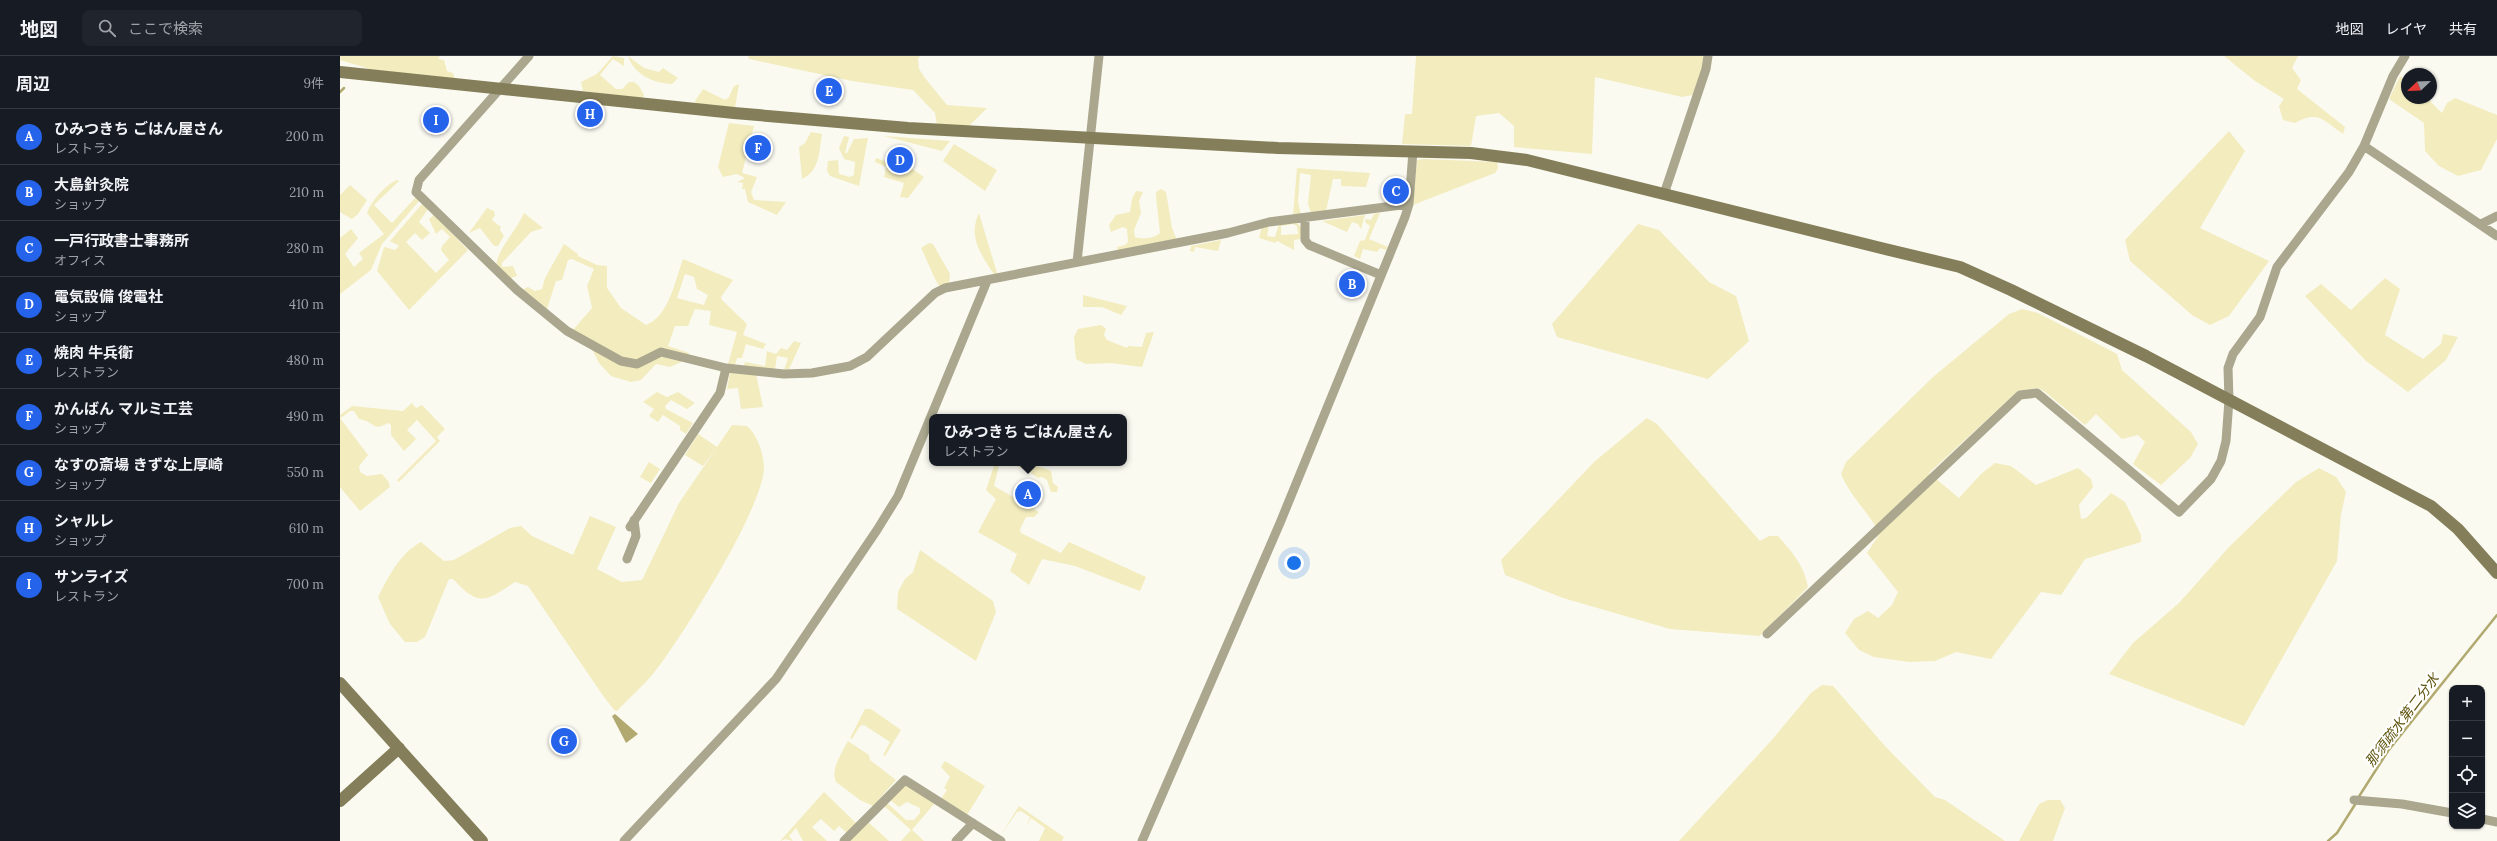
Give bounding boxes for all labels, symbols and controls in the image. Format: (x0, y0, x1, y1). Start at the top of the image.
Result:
search box (82, 10, 362, 46)
text: 地図 (20, 17, 58, 41)
icon: search (96, 17, 118, 39)
text: ここで検索 (128, 19, 203, 38)
text: 地図 (2335, 20, 2363, 38)
text: レイヤ (2385, 20, 2427, 38)
text: 共有 (2449, 20, 2477, 38)
north arrow (2401, 68, 2437, 104)
text: 周辺 (16, 73, 50, 95)
text: 9件 (303, 75, 324, 92)
pin: E (816, 76, 842, 106)
pin: H (577, 99, 603, 129)
pin: I (423, 105, 449, 135)
text: ひみつきち ごはん屋さん (54, 119, 223, 138)
text: A (25, 128, 33, 145)
text: 200 m (286, 128, 324, 145)
pin: F (745, 133, 771, 163)
text: レストラン (54, 140, 119, 157)
pin: D (887, 145, 913, 175)
text: 大島針灸院 (54, 175, 129, 194)
pin: C (1383, 176, 1409, 206)
text: B (25, 184, 33, 201)
text: 210 m (289, 184, 324, 201)
text: ショップ (54, 196, 106, 213)
text: 一戸行政書士事務所 (54, 231, 189, 250)
text: C (25, 240, 33, 257)
text: 280 m (287, 240, 324, 257)
text: オフィス (54, 252, 106, 269)
pin: B (1339, 269, 1365, 299)
text: 電気設備 俊電社 (54, 287, 163, 306)
text: D (24, 296, 34, 313)
text: 410 m (289, 296, 324, 313)
text: ショップ (54, 308, 106, 325)
text: 焼肉 牛兵衛 (54, 343, 133, 362)
text: E (25, 352, 33, 369)
text: 480 m (287, 352, 324, 369)
text: レストラン (54, 364, 119, 381)
text: かんばん マルミ工芸 (54, 399, 193, 418)
text: F (25, 408, 33, 425)
text: 490 m (286, 408, 324, 425)
popup (929, 414, 1127, 466)
text: ショップ (54, 420, 106, 437)
text: ひみつきち ごはん屋さん (944, 422, 1112, 441)
text: レストラン (944, 443, 1009, 460)
text: なすの斎場 きずな上厚崎 (54, 455, 223, 474)
text: G (24, 464, 34, 481)
text: 550 m (287, 464, 324, 481)
text: ショップ (54, 476, 106, 493)
pin: A (1015, 479, 1041, 509)
text: シャルレ (54, 511, 114, 530)
text: H (24, 520, 34, 537)
text: 610 m (289, 520, 324, 537)
text: ショップ (54, 532, 106, 549)
your location (1284, 553, 1304, 573)
text: サンライズ (54, 567, 129, 586)
text: I (26, 576, 32, 593)
text: 700 m (287, 576, 324, 593)
text: レストラン (54, 588, 119, 605)
water label: 那須疏水第二分水 (2361, 668, 2444, 770)
map controls (2449, 685, 2485, 829)
button: + (2449, 685, 2485, 721)
button: − (2449, 721, 2485, 757)
pin: G (551, 726, 577, 756)
button: locate (2449, 757, 2485, 793)
button: layers (2449, 793, 2485, 829)

